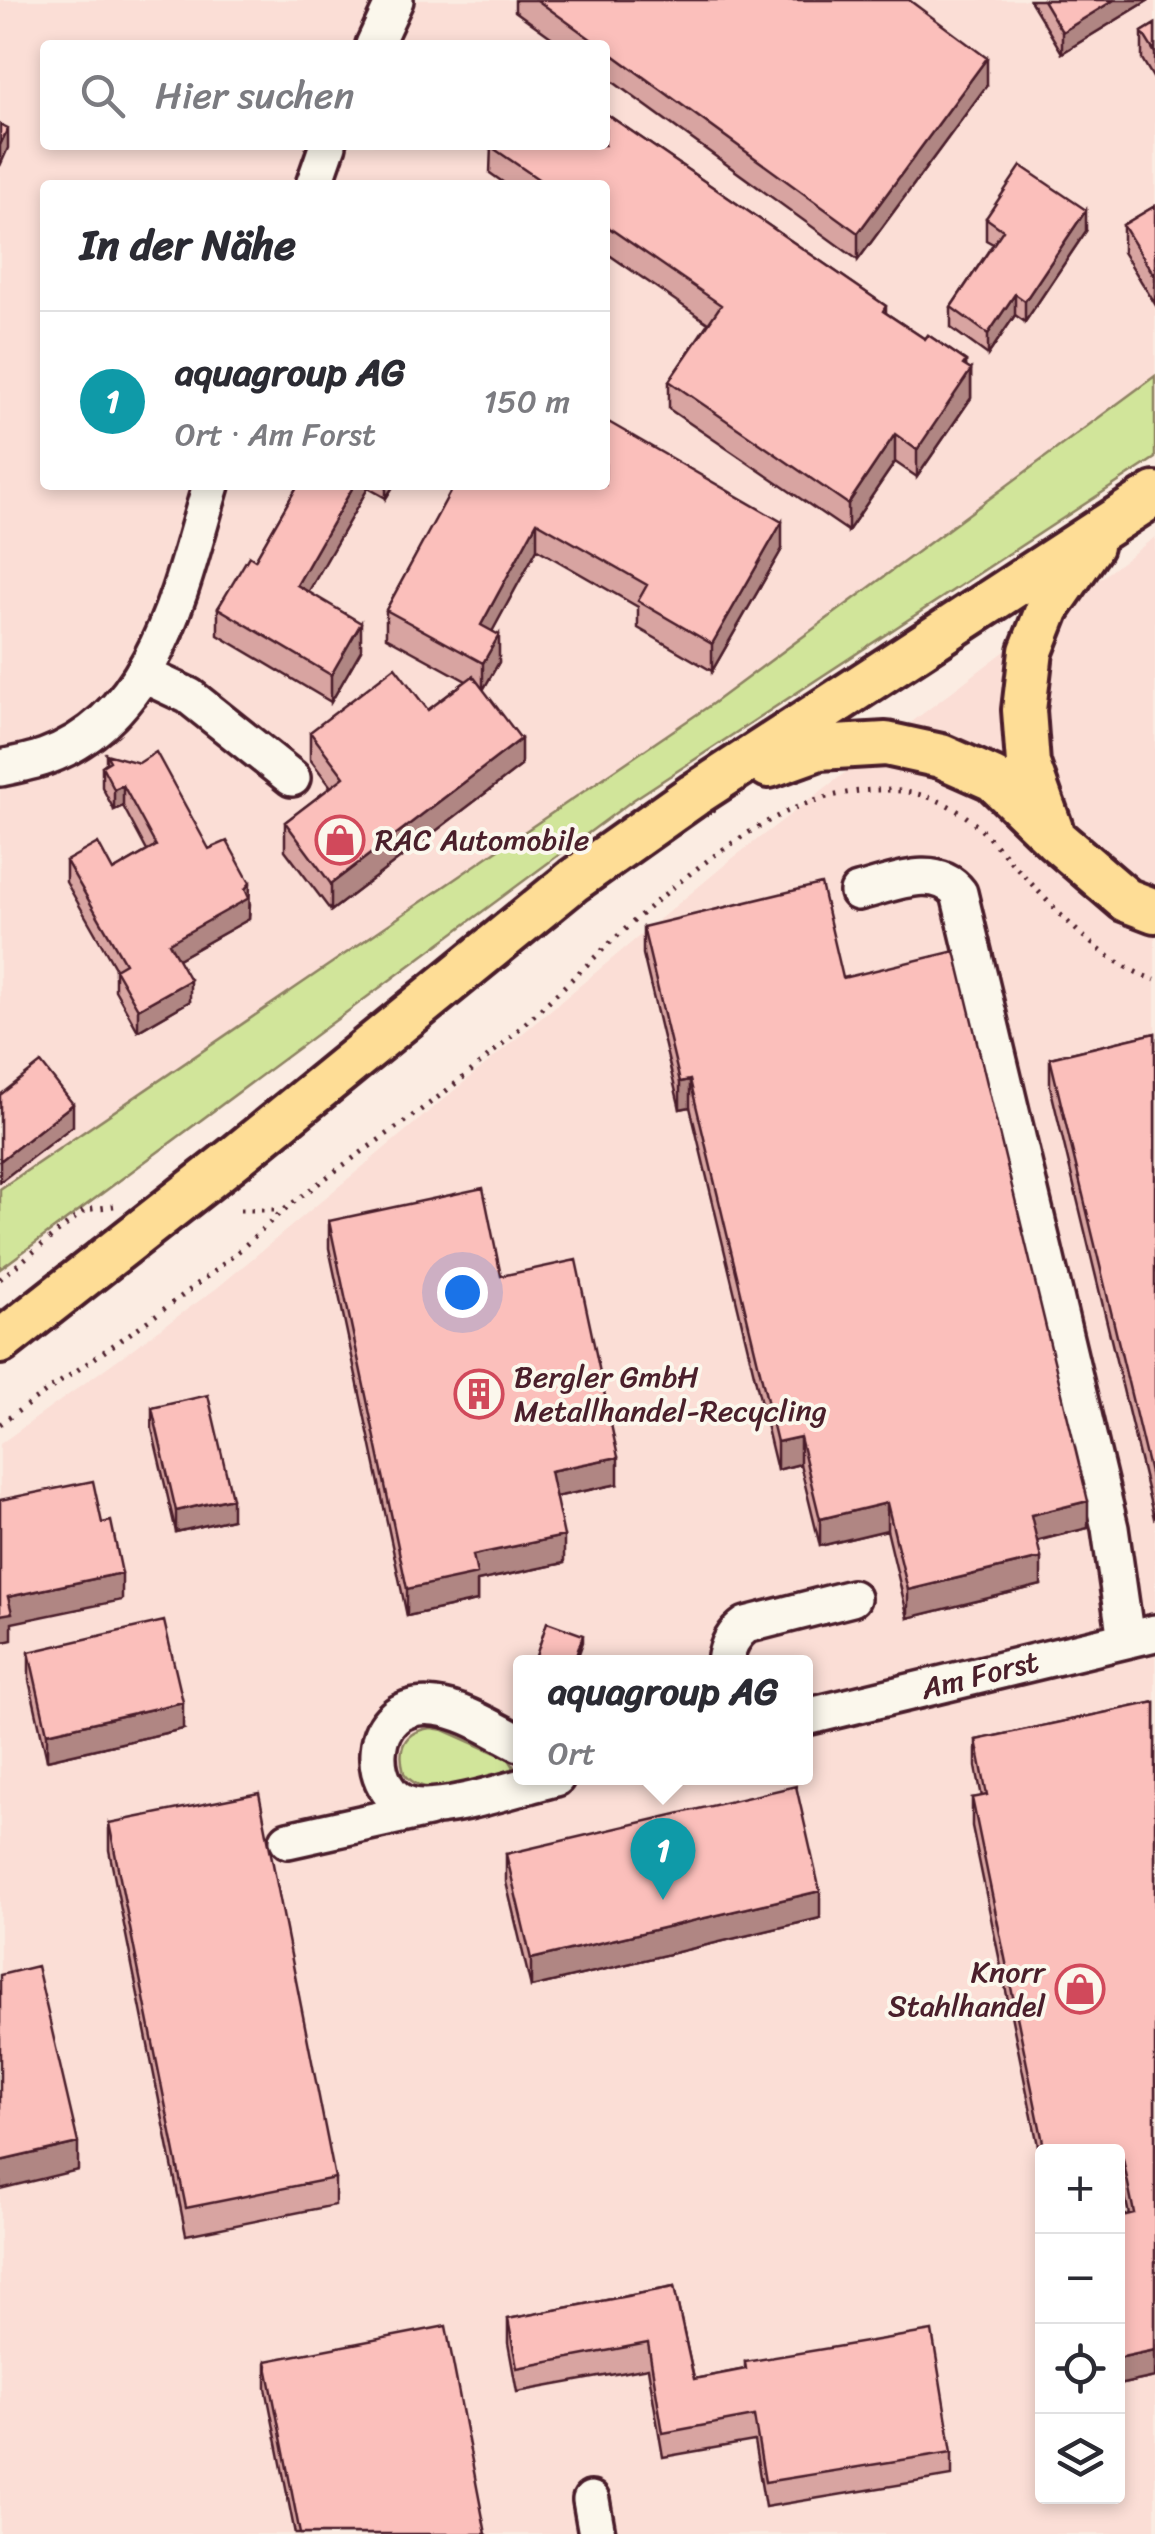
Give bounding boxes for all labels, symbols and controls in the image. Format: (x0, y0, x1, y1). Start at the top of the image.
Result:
search box (40, 40, 610, 150)
text: Hier suchen (155, 62, 354, 129)
icon: search (75, 68, 130, 123)
text: In der Nähe (80, 208, 296, 282)
text: aquagroup AG (175, 339, 405, 406)
text: 1 (106, 373, 119, 430)
text: 150 m (484, 373, 570, 430)
text: Ort · Am Forst (175, 406, 376, 463)
place label: RAC Automobile (375, 813, 590, 867)
shop icon: RAC Automobile (314, 814, 366, 866)
your location (437, 1267, 488, 1318)
place label: Bergler GmbH Metallhandel-Recycling (514, 1350, 827, 1438)
building icon: Bergler GmbH Metallhandel-Recycling (453, 1368, 505, 1420)
street label: Am Forst (914, 1634, 1045, 1716)
popup (513, 1655, 813, 1785)
text: aquagroup AG (548, 1658, 778, 1725)
text: Ort (548, 1725, 596, 1782)
pin: 1 (630, 1818, 696, 1900)
place label: Knorr Stahlhandel (888, 1945, 1047, 2033)
shop icon: Knorr Stahlhandel (1054, 1963, 1106, 2015)
map controls (1035, 2144, 1125, 2504)
button: + (1035, 2144, 1125, 2234)
button: − (1035, 2234, 1125, 2324)
button: locate (1035, 2324, 1125, 2414)
button: layers (1035, 2414, 1125, 2504)

